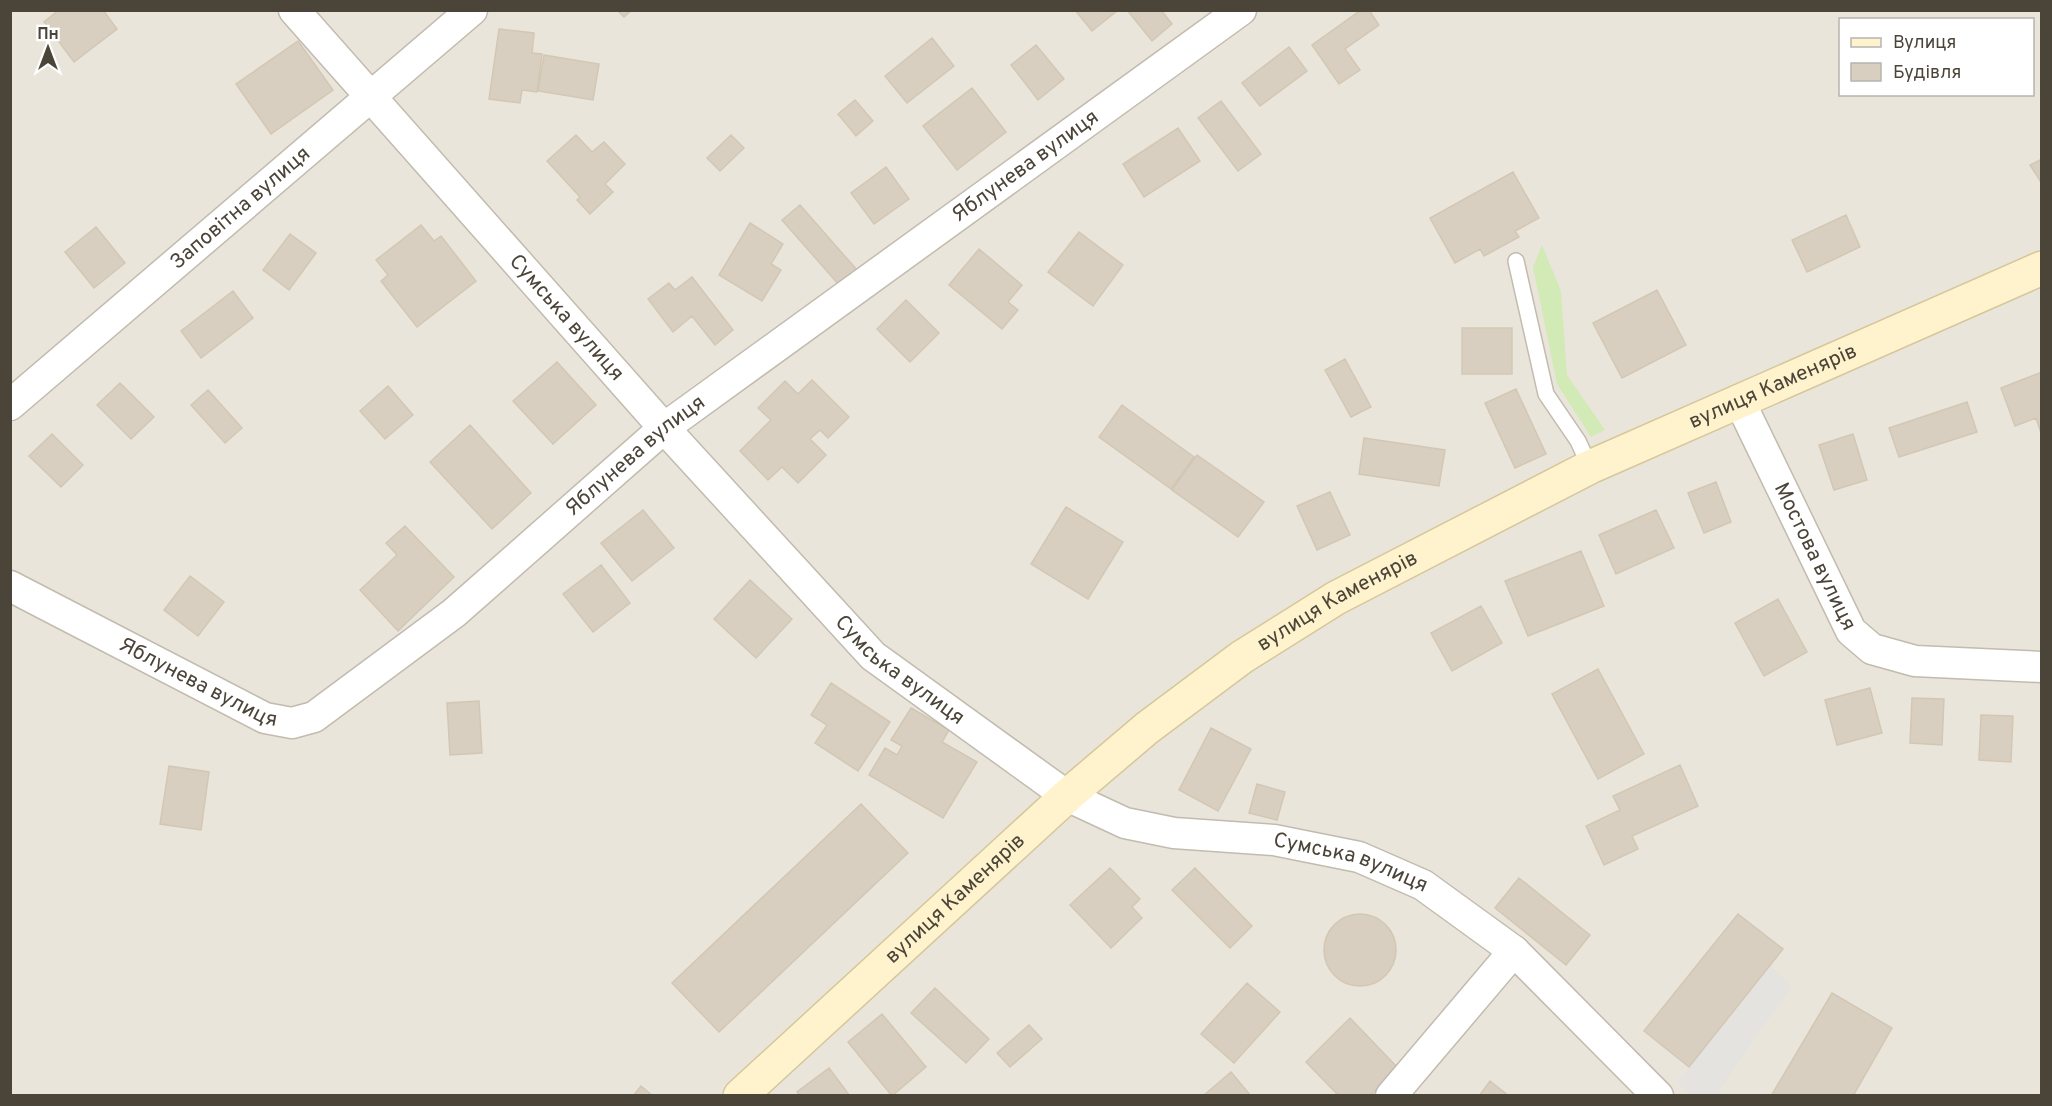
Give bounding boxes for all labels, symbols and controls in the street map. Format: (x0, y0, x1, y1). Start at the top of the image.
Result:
north arrow (18, 18, 78, 78)
legend (1839, 18, 2034, 96)
text: Пн (37, 25, 59, 45)
text: Вулиця (1893, 32, 1956, 55)
text: Будівля (1893, 62, 1961, 85)
street label: Яблунева вулиця (947, 104, 1104, 228)
street label: Заповітна вулиця (165, 141, 316, 276)
street label: Сумська вулиця (503, 249, 630, 387)
street label: вулиця Каменярів (1685, 338, 1861, 435)
street label: Яблунева вулиця (560, 389, 711, 522)
street label: Мостова вулиця (1768, 478, 1862, 635)
street label: вулиця Каменярів (1252, 545, 1422, 658)
street label: Сумська вулиця (829, 609, 970, 731)
street label: Яблунева вулиця (114, 631, 280, 734)
street label: вулиця Каменярів (879, 827, 1031, 970)
street label: Сумська вулиця (1271, 827, 1432, 899)

